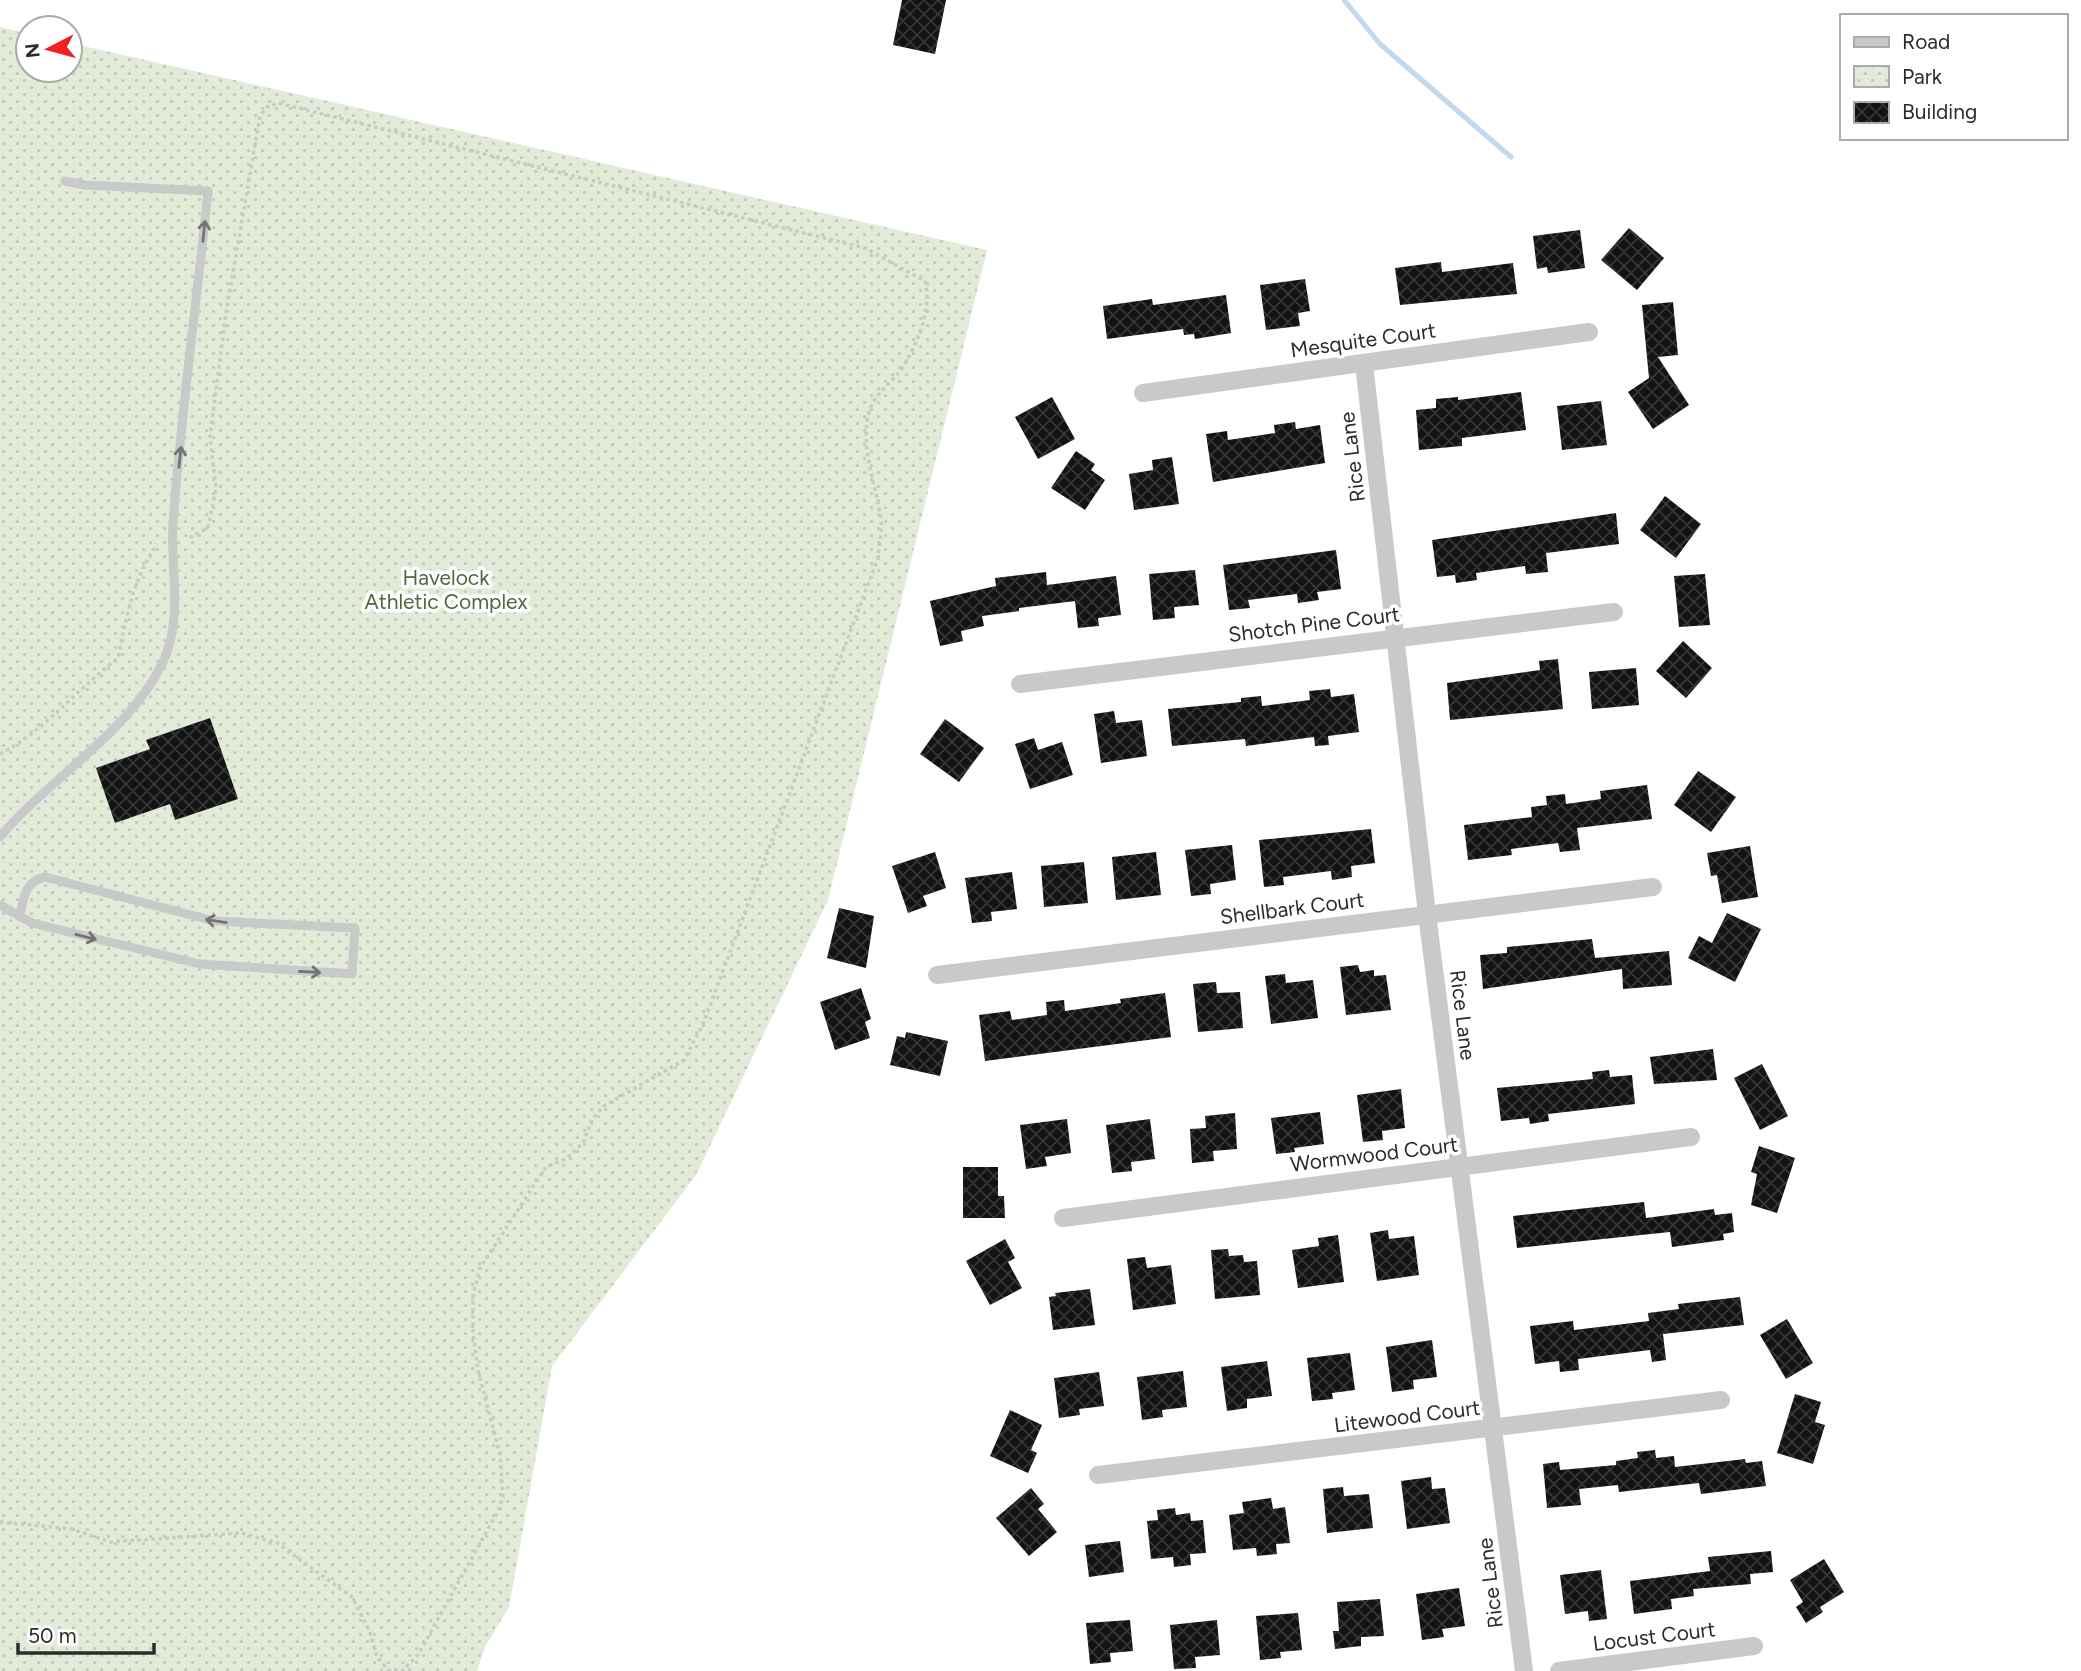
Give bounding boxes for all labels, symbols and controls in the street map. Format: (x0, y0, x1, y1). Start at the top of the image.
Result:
north arrow (14, 14, 84, 84)
legend (1840, 14, 2067, 140)
text: Road (1902, 29, 1950, 54)
text: N (20, 42, 45, 59)
text: Park (1902, 64, 1943, 89)
text: Building (1902, 99, 1977, 124)
one-way arrow (198, 220, 211, 243)
street label: Mesquite Court (1289, 317, 1437, 363)
street label: Rice Lane (1334, 410, 1370, 504)
one-way arrow (174, 447, 187, 469)
park label: Havelock Athletic Complex (365, 565, 527, 614)
street label: Shotch Pine Court (1227, 601, 1401, 647)
street label: Shellbark Court (1219, 887, 1365, 929)
one-way arrow (205, 914, 228, 927)
one-way arrow (74, 930, 97, 944)
one-way arrow (298, 966, 320, 979)
street label: Rice Lane (1445, 968, 1481, 1062)
street label: Wormwood Court (1289, 1131, 1459, 1177)
street label: Litewood Court (1333, 1395, 1482, 1437)
street label: Rice Lane (1472, 1536, 1508, 1630)
scale bar (18, 1612, 154, 1656)
street label: Locust Court (1591, 1616, 1717, 1656)
text: 50 m (28, 1623, 77, 1648)

